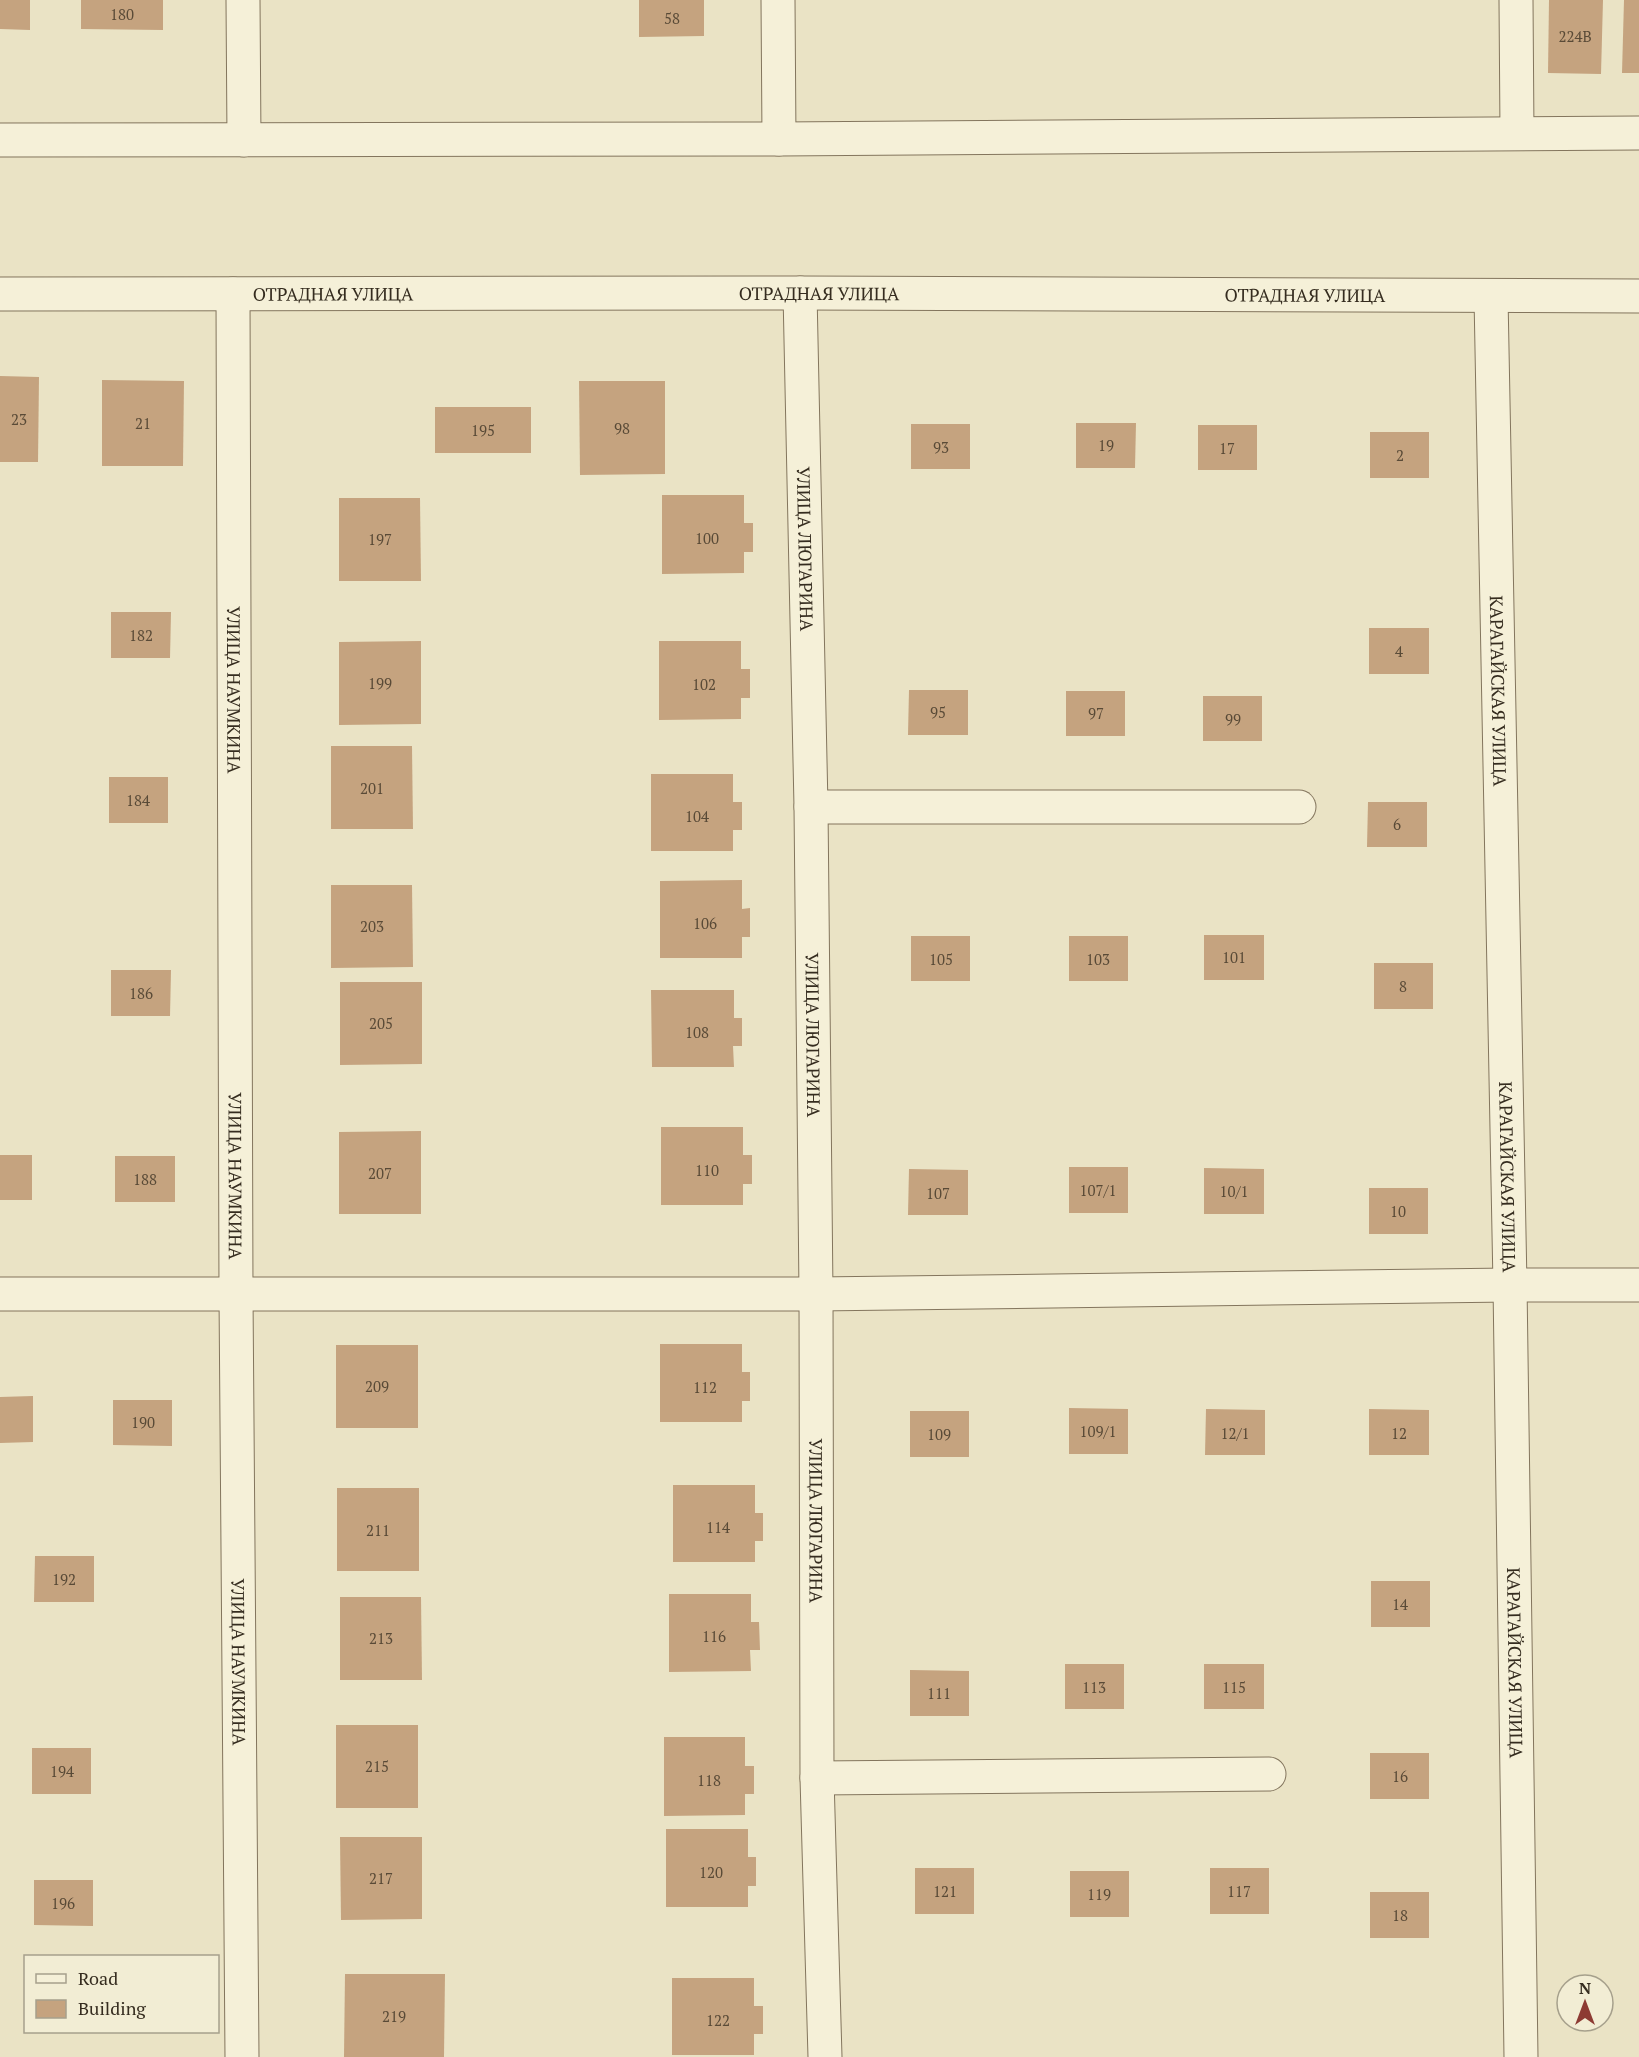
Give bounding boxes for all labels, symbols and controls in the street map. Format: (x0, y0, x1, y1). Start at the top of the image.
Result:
house number: 180 (110, 4, 134, 24)
house number: 58 (664, 8, 680, 28)
house number: 224В (1558, 26, 1592, 46)
street label: ОТРАДНАЯ УЛИЦА (253, 281, 414, 306)
street label: ОТРАДНАЯ УЛИЦА (739, 281, 900, 305)
street label: ОТРАДНАЯ УЛИЦА (1225, 283, 1386, 307)
house number: 23 (11, 409, 27, 429)
house number: 21 (135, 413, 151, 433)
house number: 98 (614, 418, 630, 438)
house number: 195 (471, 420, 495, 440)
house number: 19 (1098, 435, 1114, 455)
house number: 93 (933, 437, 949, 457)
house number: 17 (1219, 438, 1235, 458)
house number: 2 (1396, 445, 1404, 465)
street label: УЛИЦА ЛЮГАРИНА (792, 466, 819, 632)
house number: 100 (695, 528, 719, 548)
house number: 197 (368, 529, 392, 549)
street label: КАРАГАЙСКАЯ УЛИЦА (1485, 595, 1512, 787)
street label: УЛИЦА НАУМКИНА (222, 606, 246, 774)
house number: 182 (129, 625, 153, 645)
house number: 4 (1395, 641, 1403, 661)
house number: 199 (368, 673, 392, 693)
house number: 102 (692, 674, 716, 694)
house number: 95 (930, 702, 946, 722)
house number: 97 (1088, 703, 1104, 723)
house number: 99 (1225, 709, 1241, 729)
house number: 201 (360, 778, 384, 798)
house number: 184 (126, 790, 150, 810)
house number: 104 (685, 806, 709, 826)
house number: 6 (1393, 814, 1401, 834)
house number: 106 (693, 913, 717, 933)
house number: 203 (360, 916, 384, 936)
house number: 101 (1222, 947, 1246, 967)
house number: 105 (929, 949, 953, 969)
house number: 103 (1086, 949, 1110, 969)
street label: УЛИЦА ЛЮГАРИНА (800, 952, 826, 1118)
house number: 8 (1399, 976, 1407, 996)
house number: 186 (129, 983, 153, 1003)
house number: 205 (369, 1013, 393, 1033)
house number: 108 (685, 1022, 709, 1042)
street label: КАРАГАЙСКАЯ УЛИЦА (1494, 1081, 1522, 1273)
street label: УЛИЦА НАУМКИНА (223, 1092, 248, 1260)
house number: 110 (695, 1160, 719, 1180)
house number: 207 (368, 1163, 392, 1183)
house number: 188 (133, 1169, 157, 1189)
house number: 107/1 (1079, 1180, 1117, 1200)
house number: 10/1 (1219, 1181, 1249, 1201)
house number: 107 (926, 1183, 950, 1203)
house number: 10 (1390, 1201, 1406, 1221)
house number: 209 (365, 1376, 389, 1396)
house number: 112 (693, 1377, 717, 1397)
house number: 190 (131, 1412, 155, 1432)
house number: 109/1 (1079, 1421, 1117, 1441)
house number: 12/1 (1220, 1423, 1250, 1443)
house number: 12 (1391, 1423, 1407, 1443)
house number: 109 (927, 1424, 951, 1444)
street label: УЛИЦА ЛЮГАРИНА (804, 1439, 829, 1604)
house number: 114 (706, 1517, 730, 1537)
house number: 211 (366, 1520, 390, 1540)
street label: КАРАГАЙСКАЯ УЛИЦА (1502, 1567, 1529, 1759)
house number: 192 (52, 1569, 76, 1589)
street label: УЛИЦА НАУМКИНА (226, 1578, 252, 1746)
house number: 14 (1392, 1594, 1408, 1614)
house number: 116 (702, 1626, 726, 1646)
house number: 213 (369, 1628, 393, 1648)
house number: 113 (1082, 1677, 1106, 1697)
house number: 115 (1222, 1677, 1246, 1697)
house number: 111 (927, 1683, 951, 1703)
house number: 215 (365, 1756, 389, 1776)
house number: 194 (50, 1761, 74, 1781)
house number: 16 (1392, 1766, 1408, 1786)
house number: 118 (697, 1770, 721, 1790)
house number: 120 (699, 1862, 723, 1882)
house number: 217 (369, 1868, 393, 1888)
house number: 121 (933, 1881, 957, 1901)
house number: 117 (1227, 1881, 1251, 1901)
house number: 119 (1087, 1884, 1111, 1904)
house number: 196 (51, 1893, 75, 1913)
house number: 18 (1392, 1905, 1408, 1925)
legend (24, 1955, 219, 2033)
text: Road (78, 1966, 118, 1990)
north arrow (1555, 1973, 1615, 2033)
text: N (1579, 1977, 1591, 1999)
text: Building (78, 1996, 146, 2020)
house number: 219 (382, 2006, 406, 2026)
house number: 122 (706, 2010, 730, 2030)

